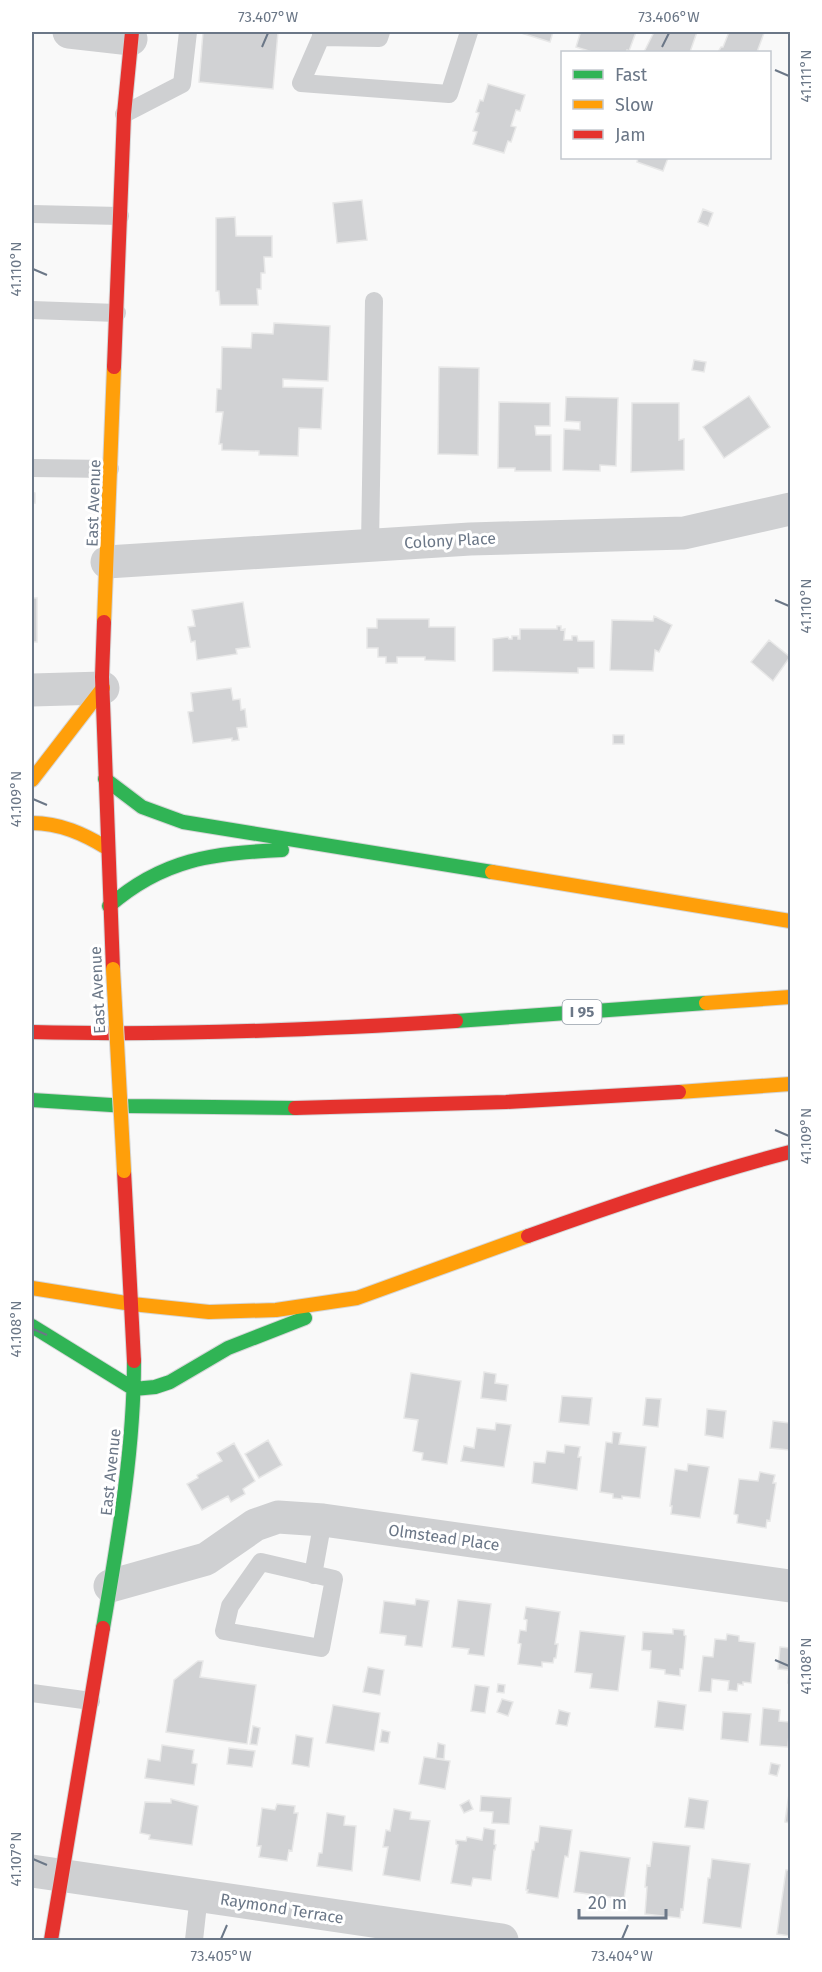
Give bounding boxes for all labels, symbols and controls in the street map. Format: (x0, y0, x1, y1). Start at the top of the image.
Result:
text: 73.407°W (238, 8, 299, 26)
text: 73.406°W (638, 8, 700, 26)
text: 41.111°N (797, 50, 815, 102)
legend (561, 51, 771, 159)
text: Fast (615, 64, 648, 86)
text: Slow (615, 94, 654, 116)
text: Jam (615, 124, 646, 146)
text: 41.110°N (7, 242, 25, 296)
street label: East Avenue (82, 459, 105, 547)
street label: Colony Place (404, 529, 496, 552)
text: 41.110°N (797, 579, 815, 633)
text: 41.109°N (7, 771, 25, 827)
street label: East Avenue (86, 946, 109, 1034)
road number: I 95 (562, 1000, 602, 1024)
text: 41.109°N (797, 1108, 815, 1164)
text: 41.108°N (7, 1301, 25, 1357)
street label: East Avenue (96, 1428, 125, 1517)
street label: Olmstead Place (387, 1520, 501, 1555)
text: 41.108°N (797, 1638, 815, 1694)
text: 41.107°N (7, 1831, 25, 1887)
scale bar (579, 1882, 666, 1920)
street label: Raymond Terrace (219, 1889, 345, 1928)
text: 20 m (588, 1892, 627, 1914)
text: 73.405°W (190, 1947, 252, 1965)
text: 73.404°W (591, 1947, 653, 1965)

